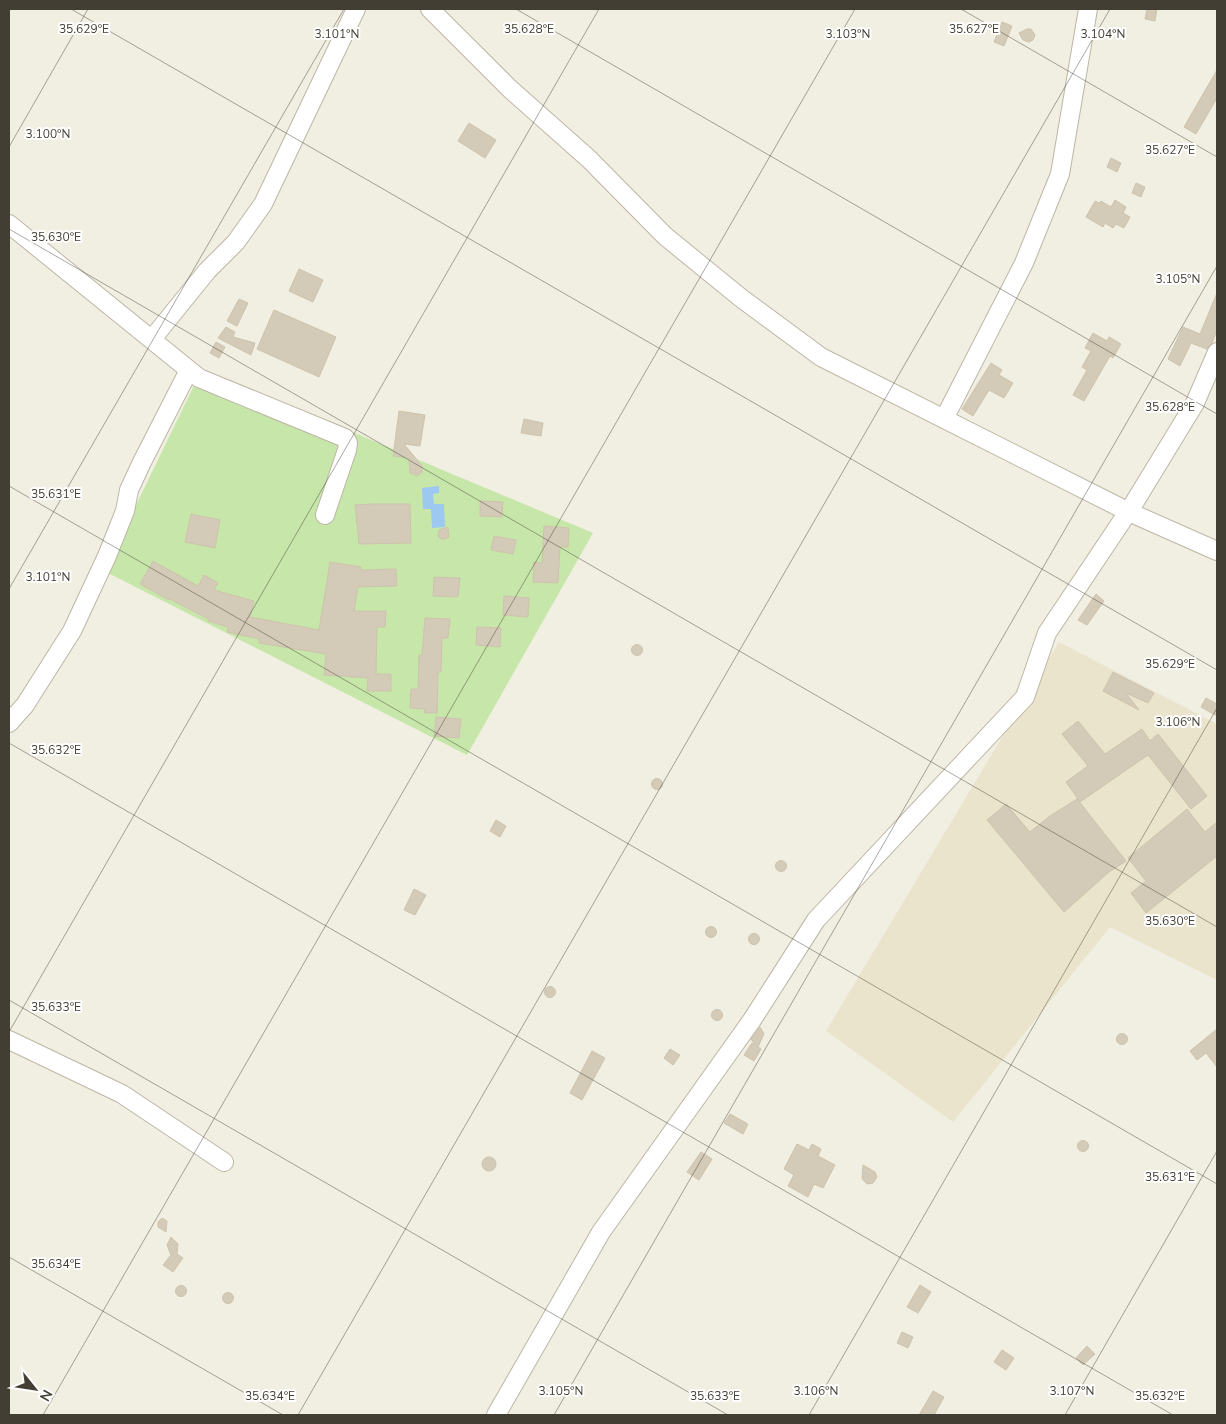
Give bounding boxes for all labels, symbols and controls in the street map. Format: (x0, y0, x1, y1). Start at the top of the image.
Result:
text: 35.629°E (59, 21, 109, 37)
text: 35.628°E (504, 21, 554, 37)
text: 35.627°E (949, 21, 999, 37)
text: 3.101°N (315, 26, 359, 42)
text: 3.103°N (826, 26, 870, 42)
text: 3.104°N (1081, 26, 1125, 42)
text: 3.100°N (26, 126, 70, 142)
text: 35.627°E (1145, 142, 1195, 158)
text: 35.630°E (31, 229, 81, 245)
text: 3.105°N (1156, 271, 1200, 287)
text: 35.628°E (1145, 399, 1195, 415)
text: 35.631°E (31, 486, 81, 502)
text: 3.101°N (26, 569, 70, 585)
text: 35.629°E (1145, 656, 1195, 672)
text: 3.106°N (1156, 714, 1200, 730)
text: 35.632°E (31, 742, 81, 758)
text: 35.630°E (1145, 913, 1195, 929)
text: 35.633°E (31, 999, 81, 1015)
text: 35.631°E (1145, 1169, 1195, 1185)
text: 35.634°E (31, 1256, 81, 1272)
north arrow (10, 1364, 60, 1414)
text: 3.105°N (539, 1383, 583, 1399)
text: 3.106°N (794, 1383, 838, 1399)
text: 3.107°N (1050, 1383, 1094, 1399)
text: N (35, 1386, 57, 1405)
text: 35.634°E (245, 1388, 295, 1404)
text: 35.633°E (690, 1388, 740, 1404)
text: 35.632°E (1135, 1388, 1185, 1404)

